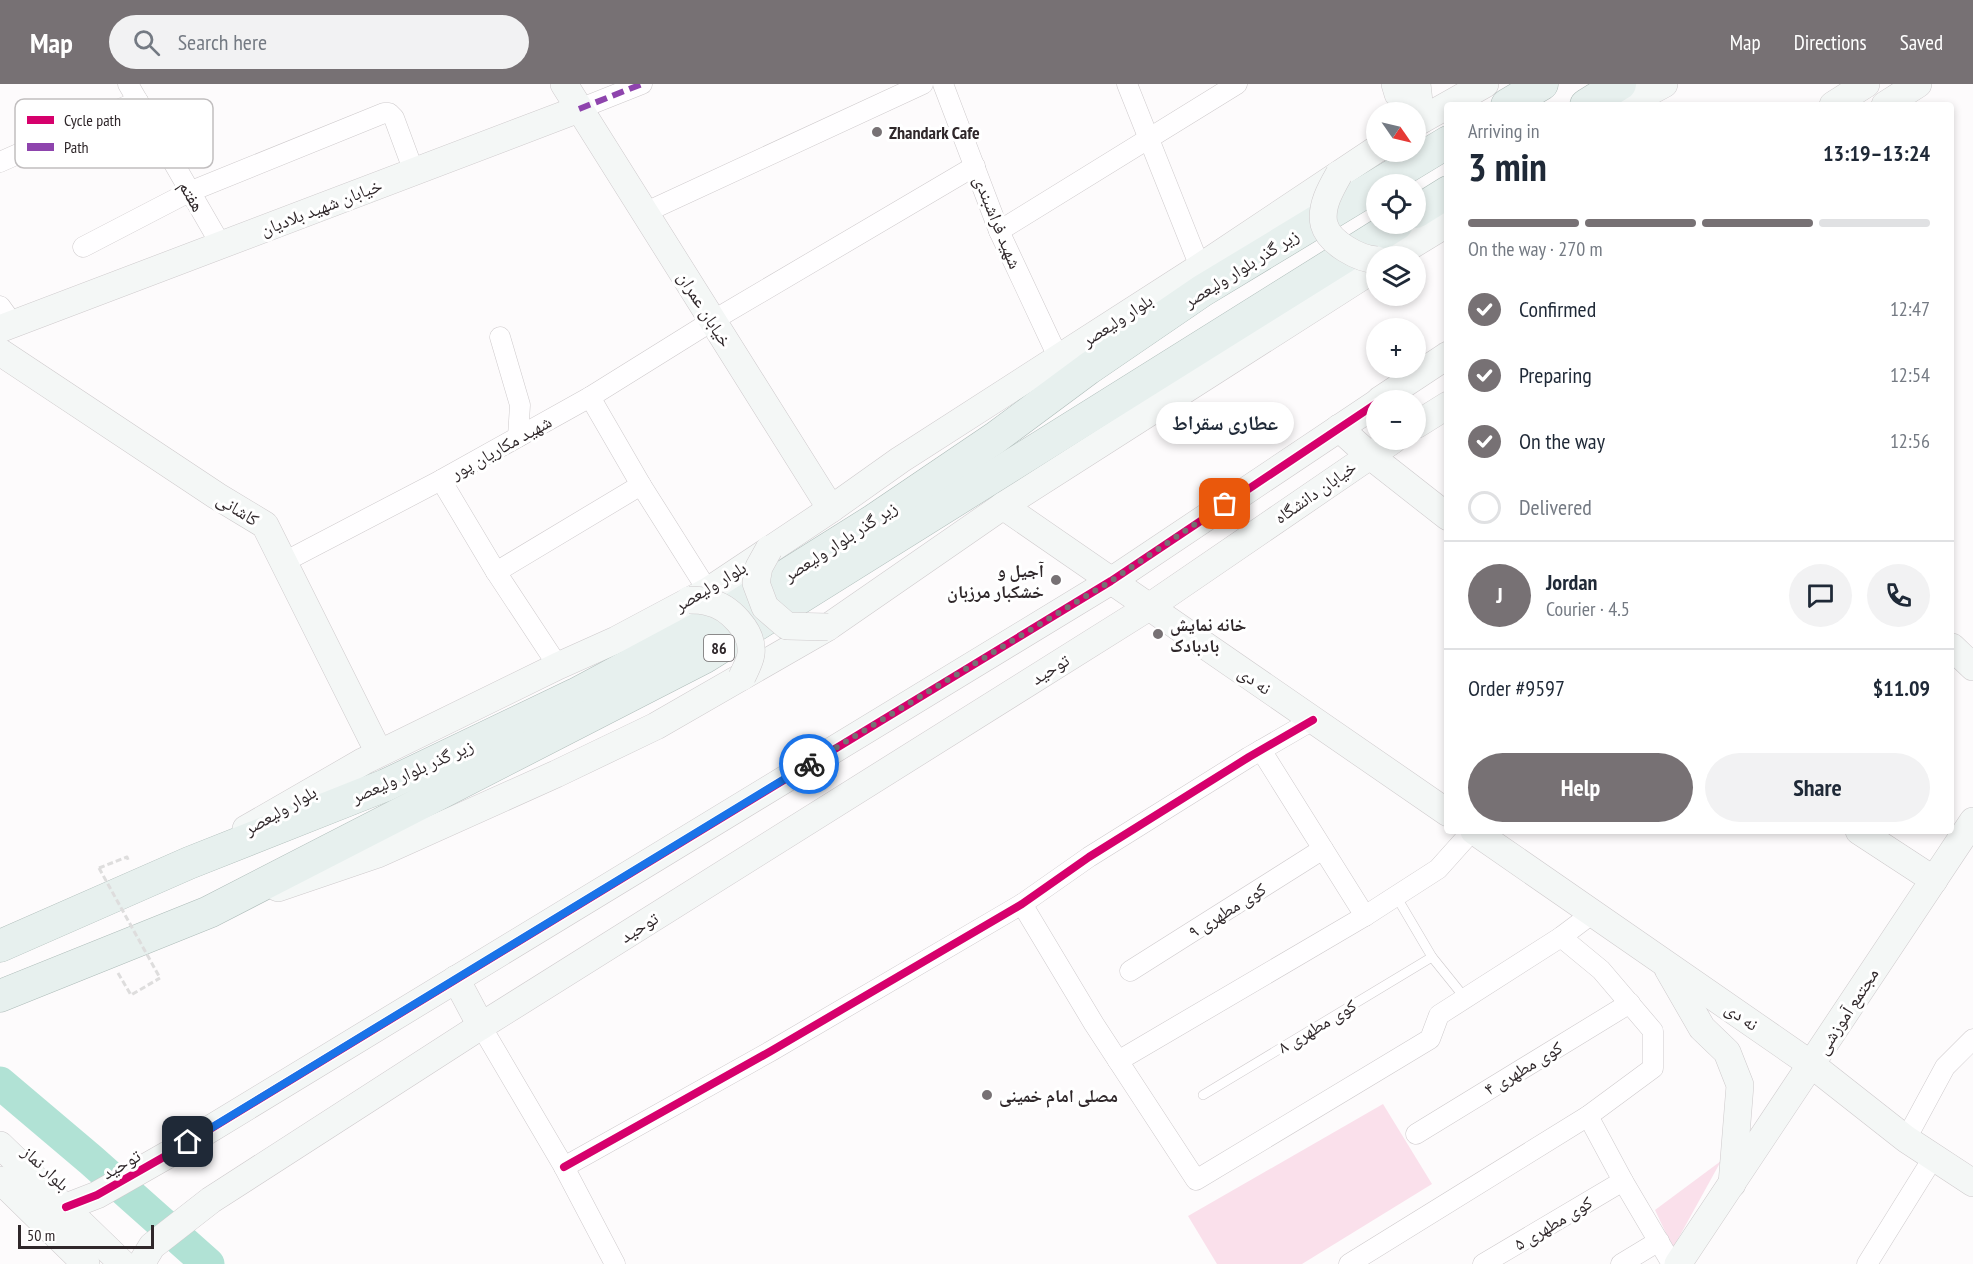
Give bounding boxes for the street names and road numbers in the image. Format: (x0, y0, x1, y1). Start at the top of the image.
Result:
street label: شهید فراشبندی (969, 172, 1027, 272)
street label: خیابان شهید بلادیان (257, 173, 385, 241)
street label: هفتم (173, 176, 210, 216)
street label: زیر گذر بلوار ولیعصر (1178, 223, 1303, 313)
street label: خیابان عمران (673, 267, 737, 351)
street label: بلوار ولیعصر (1076, 288, 1157, 352)
street label: شهید مکاریان پور (446, 410, 556, 485)
street label: خیابان دانشگاه (1269, 455, 1361, 529)
street label: کاشانی (213, 487, 264, 531)
street label: زیر گذر بلوار ولیعصر (778, 496, 901, 587)
street label: بلوار ولیعصر (669, 555, 750, 617)
road number: 86 (704, 635, 734, 661)
street label: توحید (1026, 648, 1074, 690)
street label: نه دی (1234, 660, 1276, 700)
street label: زیر گذر بلوار ولیعصر (346, 734, 477, 809)
street label: بلوار ولیعصر (239, 780, 321, 841)
street label: کوی مطهری ۹ (1184, 877, 1271, 943)
street label: توحید (615, 906, 663, 948)
street label: مجتمع آموزشی (1811, 963, 1884, 1059)
street label: کوی مطهری ۸ (1274, 993, 1361, 1058)
street label: نه دی (1721, 996, 1763, 1036)
street label: کوی مطهری ۴ (1480, 1035, 1567, 1100)
street label: بلوار نماز (17, 1140, 75, 1196)
street label: توحید (97, 1144, 145, 1184)
street label: کوی مطهری ۵ (1510, 1190, 1597, 1255)

